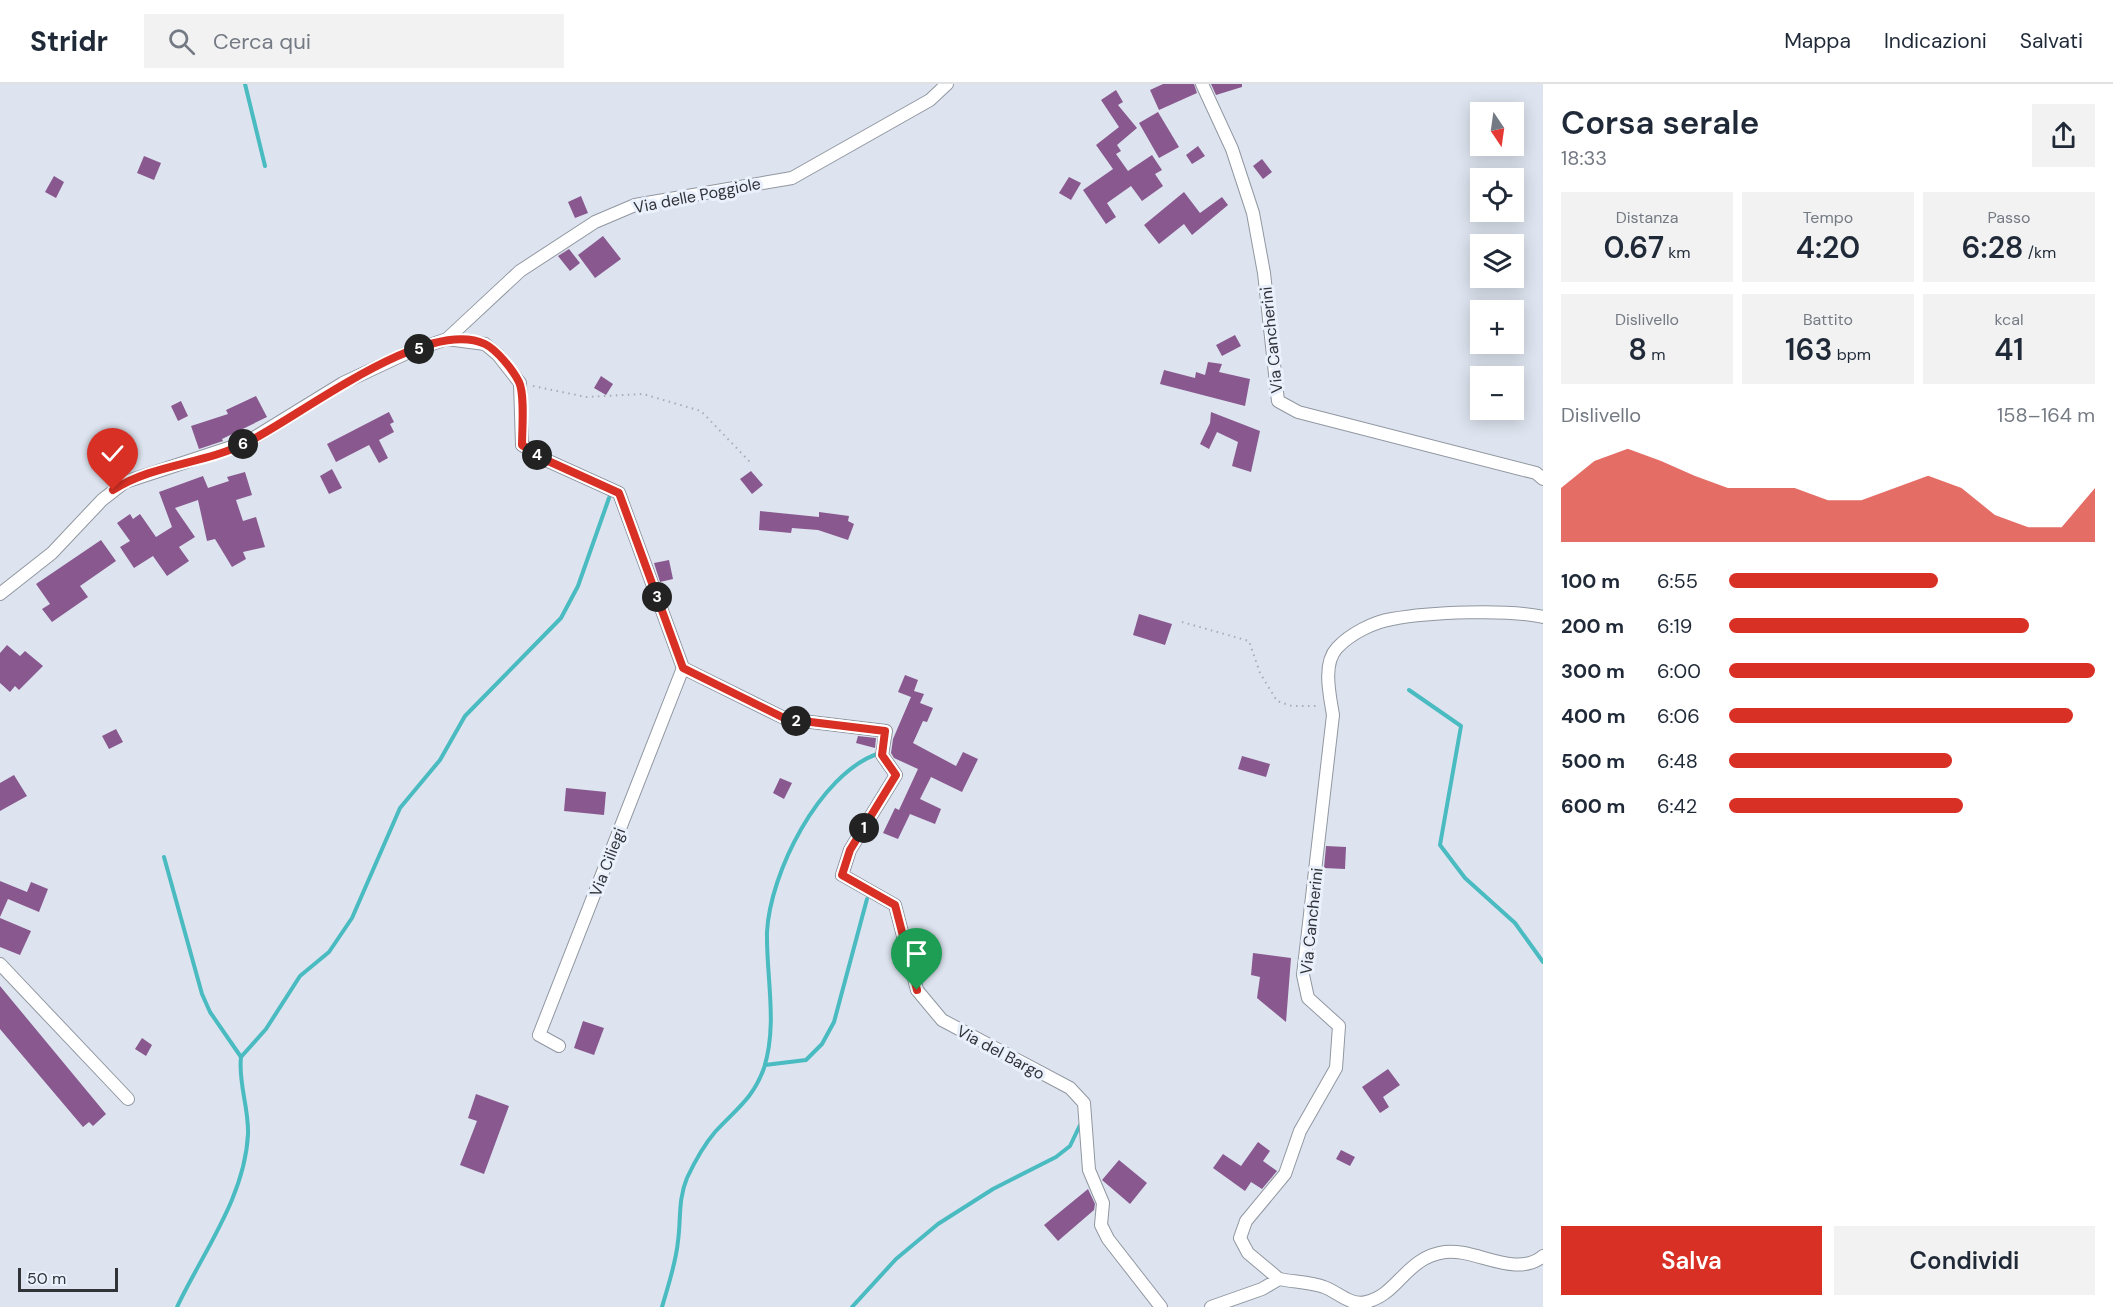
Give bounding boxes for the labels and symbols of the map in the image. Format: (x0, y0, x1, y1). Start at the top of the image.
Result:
north arrow (1470, 102, 1524, 156)
street label: Via delle Poggiole (632, 173, 762, 218)
street label: Via Cancherini (1255, 286, 1288, 394)
pin: 5 (404, 334, 434, 364)
pin (87, 428, 138, 490)
pin: 6 (228, 429, 258, 459)
pin: 4 (522, 440, 552, 470)
pin: 3 (642, 582, 672, 612)
pin: 2 (781, 706, 811, 736)
pin: 1 (849, 813, 879, 843)
street label: Via Ciliegi (585, 825, 630, 900)
street label: Via Cancherini (1295, 867, 1328, 975)
pin (891, 928, 942, 990)
street label: Via del Bargo (953, 1020, 1048, 1084)
scale bar (18, 1265, 118, 1292)

